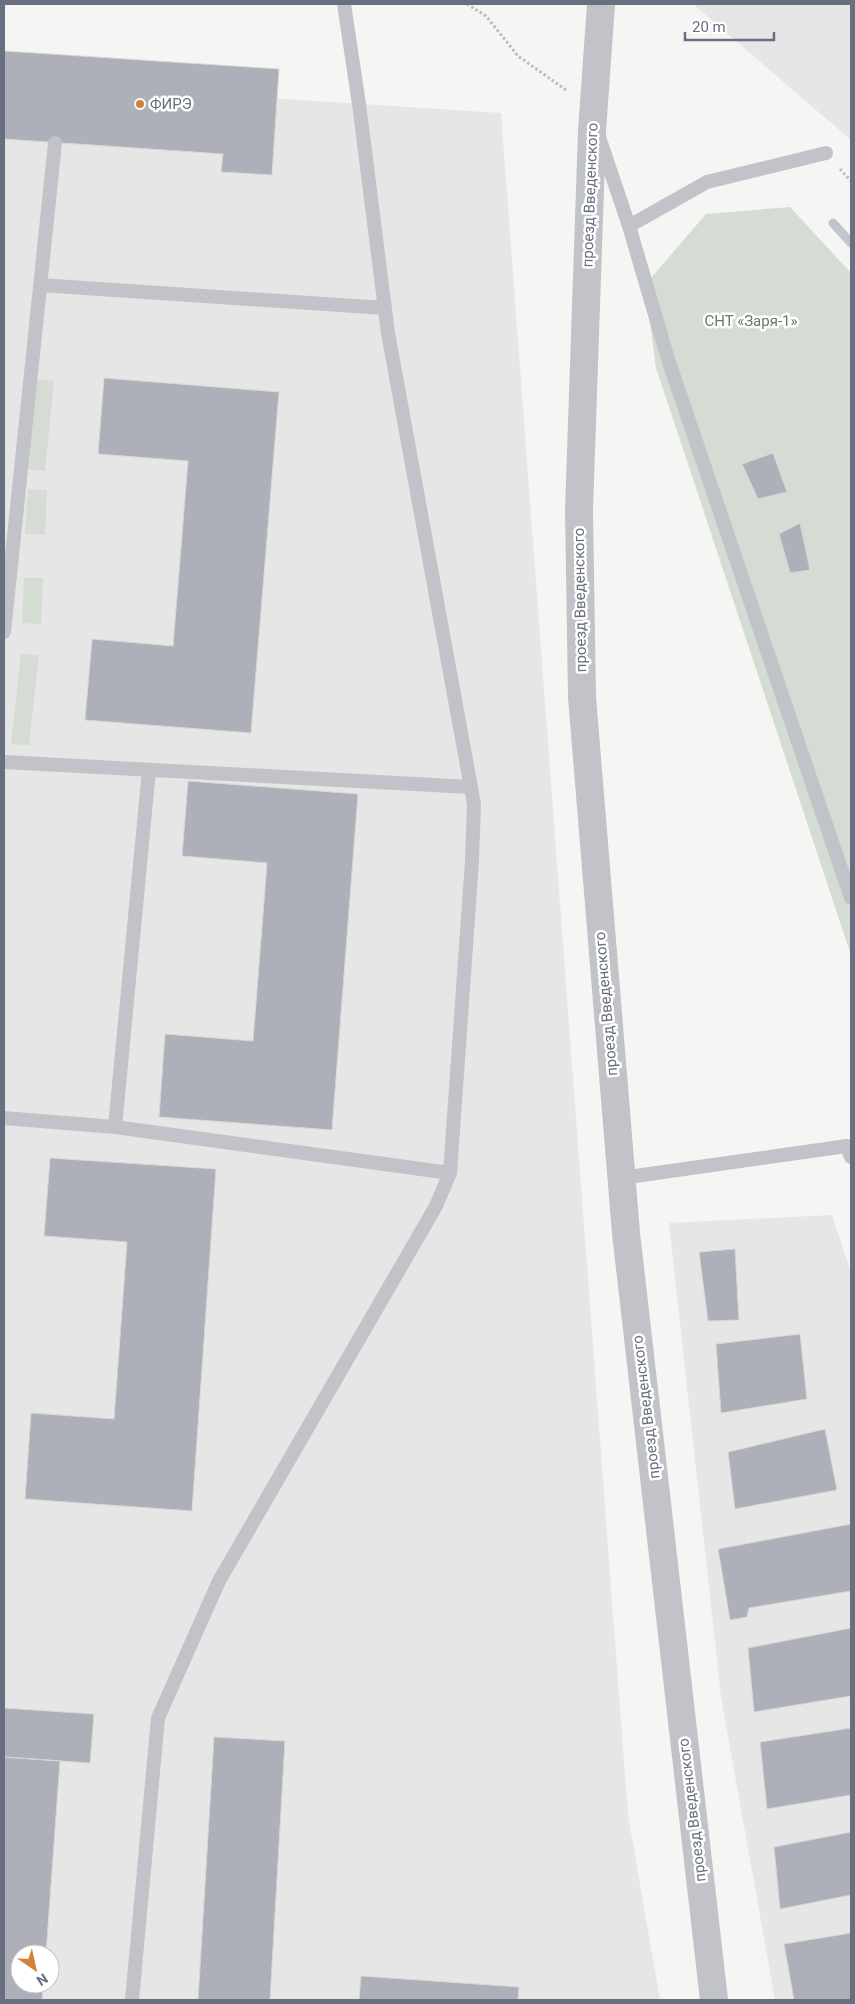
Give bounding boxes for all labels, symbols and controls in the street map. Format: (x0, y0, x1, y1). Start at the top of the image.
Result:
scale bar (685, 10, 774, 42)
text: 20 m (692, 18, 726, 36)
place label: ФИРЭ (150, 95, 192, 113)
marker: ФИРЭ (134, 98, 146, 110)
street label: проезд Введенского (578, 122, 602, 268)
park label: СНТ «Заря-1» (705, 312, 798, 330)
street label: проезд Введенского (570, 528, 590, 672)
street label: проезд Введенского (591, 931, 621, 1077)
street label: проезд Введенского (628, 1334, 664, 1480)
street label: проезд Введенского (674, 1737, 710, 1883)
north arrow (10, 1944, 60, 1994)
text: N (34, 1970, 51, 1989)

